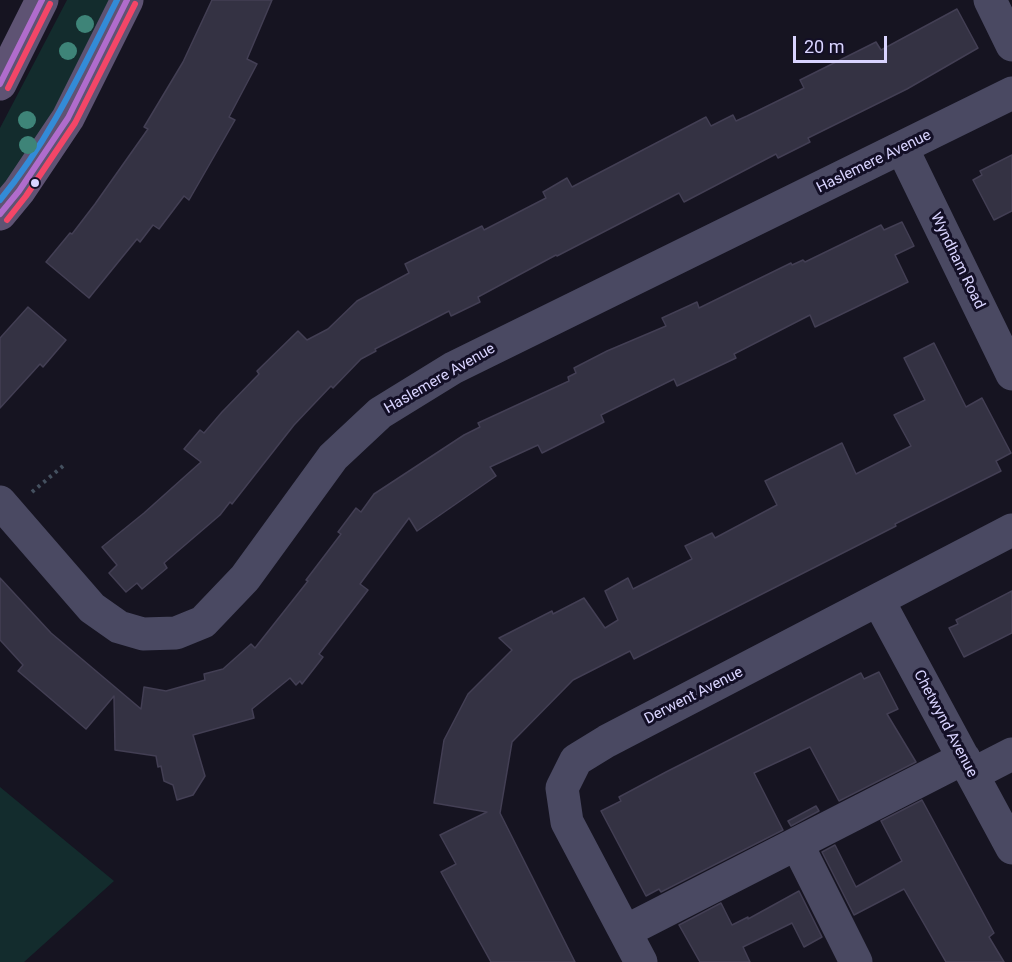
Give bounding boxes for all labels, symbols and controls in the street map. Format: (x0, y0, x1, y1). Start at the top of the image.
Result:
scale bar (796, 24, 890, 62)
text: 20 m (804, 36, 844, 57)
street label: Haslemere Avenue (814, 127, 934, 197)
unlabelled marker (29, 177, 41, 189)
street label: Wyndham Road (926, 210, 988, 312)
street label: Haslemere Avenue (381, 340, 499, 418)
street label: Derwent Avenue (642, 663, 746, 729)
street label: Chetwynd Avenue (909, 667, 981, 781)

